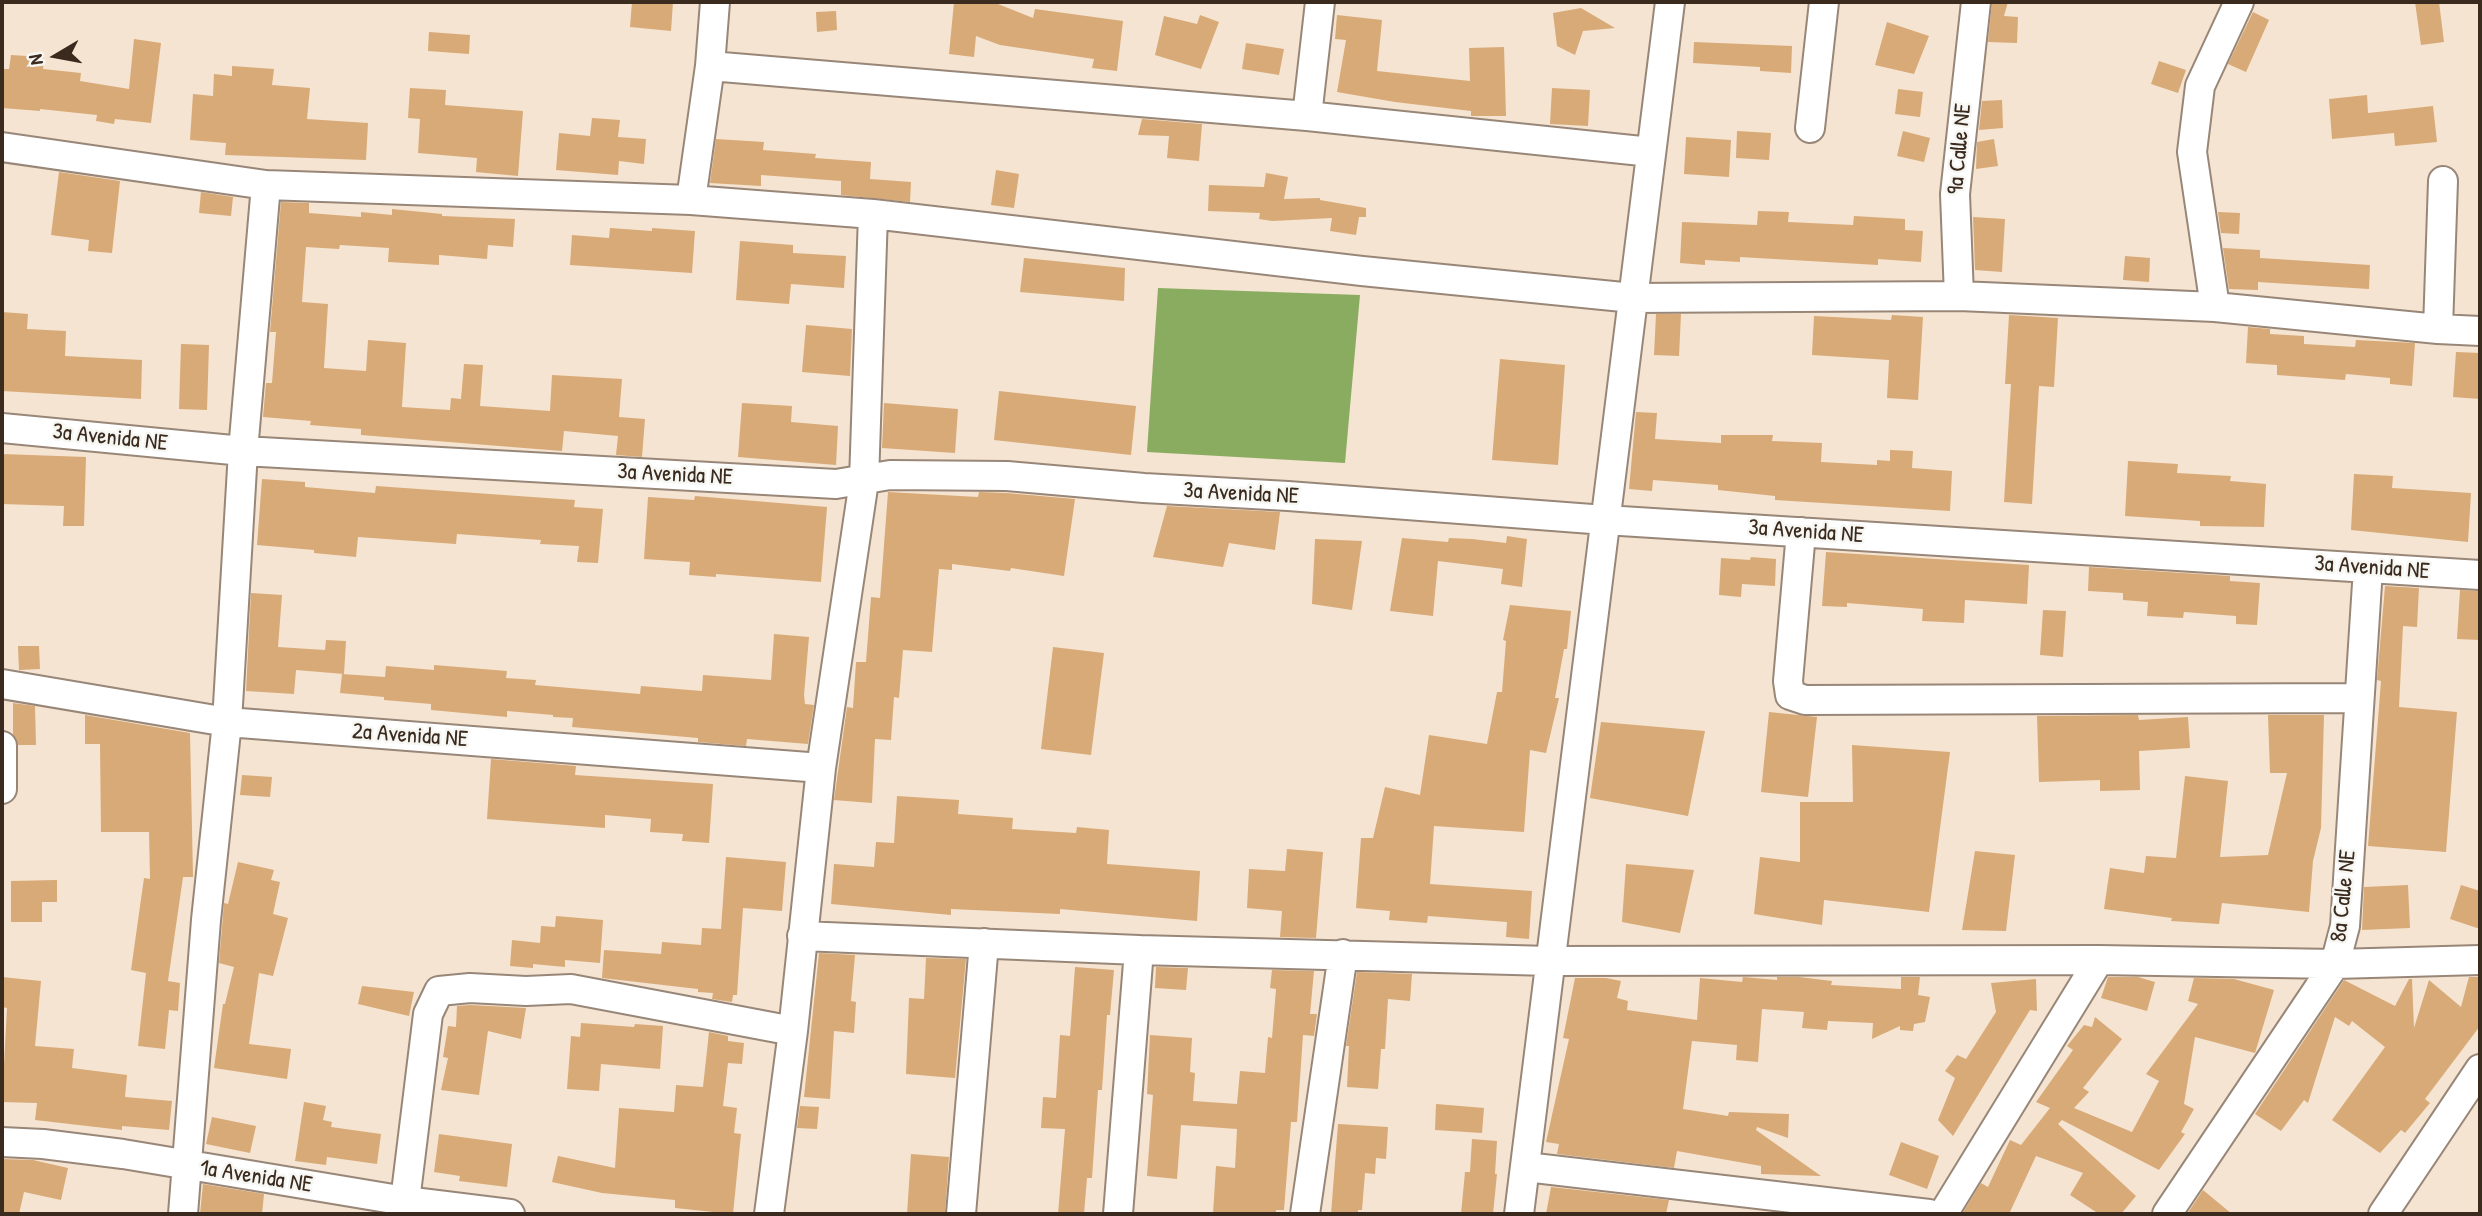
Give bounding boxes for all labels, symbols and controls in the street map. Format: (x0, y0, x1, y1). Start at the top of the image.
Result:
north arrow (21, 21, 91, 91)
text: N (22, 52, 49, 67)
street label: 9a Calle NE (1942, 102, 1978, 196)
street label: 3a Avenida NE (51, 418, 169, 458)
street label: 3a Avenida NE (617, 458, 733, 492)
street label: 3a Avenida NE (1183, 477, 1299, 511)
street label: 3a Avenida NE (1747, 514, 1865, 550)
street label: 3a Avenida NE (2313, 550, 2431, 586)
street label: 2a Avenida NE (351, 718, 469, 754)
street label: 8a Calle NE (2325, 848, 2363, 944)
street label: 1a Avenida NE (198, 1154, 314, 1200)

